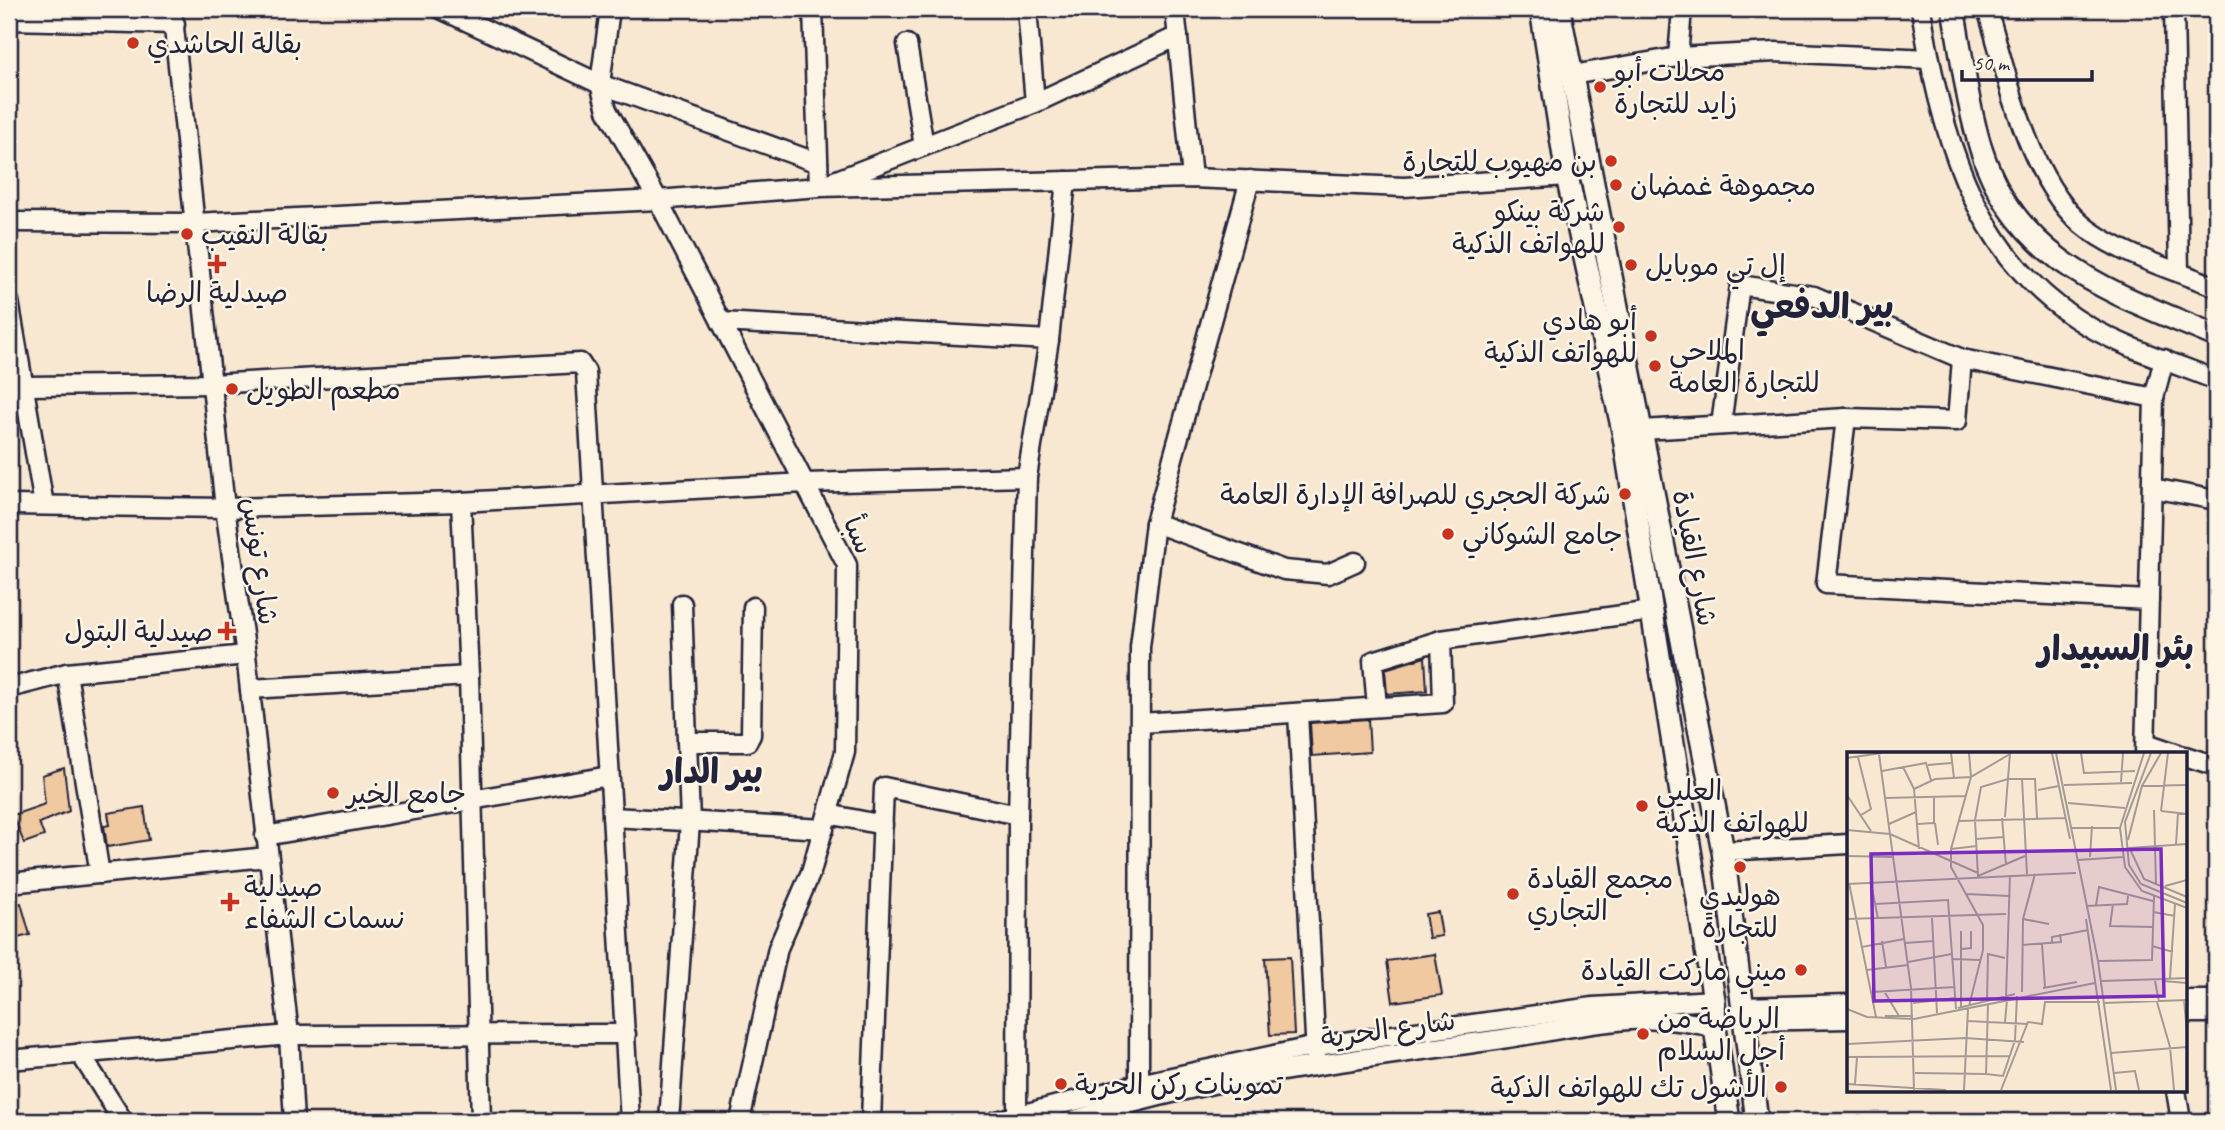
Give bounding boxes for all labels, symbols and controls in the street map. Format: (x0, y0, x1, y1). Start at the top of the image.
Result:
place label: بقالة الحاشدي (147, 26, 302, 64)
marker: بقالة الحاشدي (125, 35, 141, 51)
scale bar (1962, 38, 2092, 82)
text: 50 m (1973, 50, 2011, 76)
place label: محلات أبو زايد للتجارة (1612, 54, 1737, 121)
marker: محلات أبو زايد للتجارة (1592, 79, 1608, 95)
place label: بن مهيوب للتجارة (1402, 144, 1597, 179)
marker: بن مهيوب للتجارة (1603, 153, 1619, 169)
place label: مجموهة غمضان (1630, 168, 1816, 203)
marker: مجموهة غمضان (1608, 177, 1624, 193)
place label: شركة بينكو للهواتف الذكية (1452, 194, 1605, 262)
place label: بقالة النقيب (201, 217, 329, 252)
marker: شركة بينكو للهواتف الذكية (1611, 219, 1627, 235)
marker: بقالة النقيب (179, 226, 195, 242)
place label: إل تي موبايل (1645, 248, 1786, 290)
marker: صيدلية الرضا (209, 256, 225, 272)
marker: إل تي موبايل (1623, 257, 1639, 273)
place label: صيدلية الرضا (146, 275, 288, 310)
district label: بير الدفعي (1750, 284, 1894, 337)
place label: أبو هادي للهواتف الذكية (1484, 303, 1637, 371)
marker: أبو هادي للهواتف الذكية (1643, 328, 1659, 344)
place label: الملاحي للتجارة العامة (1669, 333, 1820, 400)
marker: الملاحي للتجارة العامة (1647, 358, 1663, 374)
place label: مطعم الطويل (246, 372, 401, 411)
marker: مطعم الطويل (224, 381, 240, 397)
place label: شركة الحجري للصرافة الإدارة العامة (1220, 477, 1611, 515)
marker: شركة الحجري للصرافة الإدارة العامة (1617, 486, 1633, 502)
street label: شارع القيادة (1663, 487, 1725, 629)
street label: شارع تونس (232, 495, 286, 627)
street label: سبأ (836, 511, 882, 559)
place label: جامع الشوكاني (1462, 517, 1623, 559)
marker: جامع الشوكاني (1440, 526, 1456, 542)
place label: صيدلية البتول (64, 614, 213, 649)
marker: صيدلية البتول (219, 623, 235, 639)
district label: بئر السبيدار (2035, 626, 2194, 671)
district label: بير الدار (658, 749, 763, 794)
inset map (1847, 752, 2186, 1092)
place label: العليي للهواتف الذكية (1656, 773, 1809, 841)
place label: جامع الخير (345, 776, 466, 813)
marker: جامع الخير (325, 785, 341, 801)
marker: العليي للهواتف الذكية (1634, 798, 1650, 814)
marker: هوليدي للتجارة (1732, 859, 1748, 875)
place label: مجمع القيادة التجاري (1527, 861, 1673, 931)
place label: صيدلية نسمات الشفاء (244, 869, 407, 936)
place label: هوليدي للتجارة (1699, 878, 1781, 945)
marker: مجمع القيادة التجاري (1505, 886, 1521, 902)
marker: صيدلية نسمات الشفاء (222, 894, 238, 910)
place label: ميني ماركت القيادة (1581, 953, 1787, 995)
marker: ميني ماركت القيادة (1793, 962, 1809, 978)
place label: الرياضة من أجل السلام (1657, 1001, 1785, 1072)
street label: شارع الحرية (1318, 1002, 1458, 1058)
marker: الرياضة من أجل السلام (1635, 1026, 1651, 1042)
place label: تموينات ركن الحرية (1075, 1067, 1284, 1102)
place label: الأشول تك للهواتف الذكية (1491, 1069, 1767, 1106)
marker: تموينات ركن الحرية (1053, 1076, 1069, 1092)
marker: الأشول تك للهواتف الذكية (1773, 1079, 1789, 1095)

